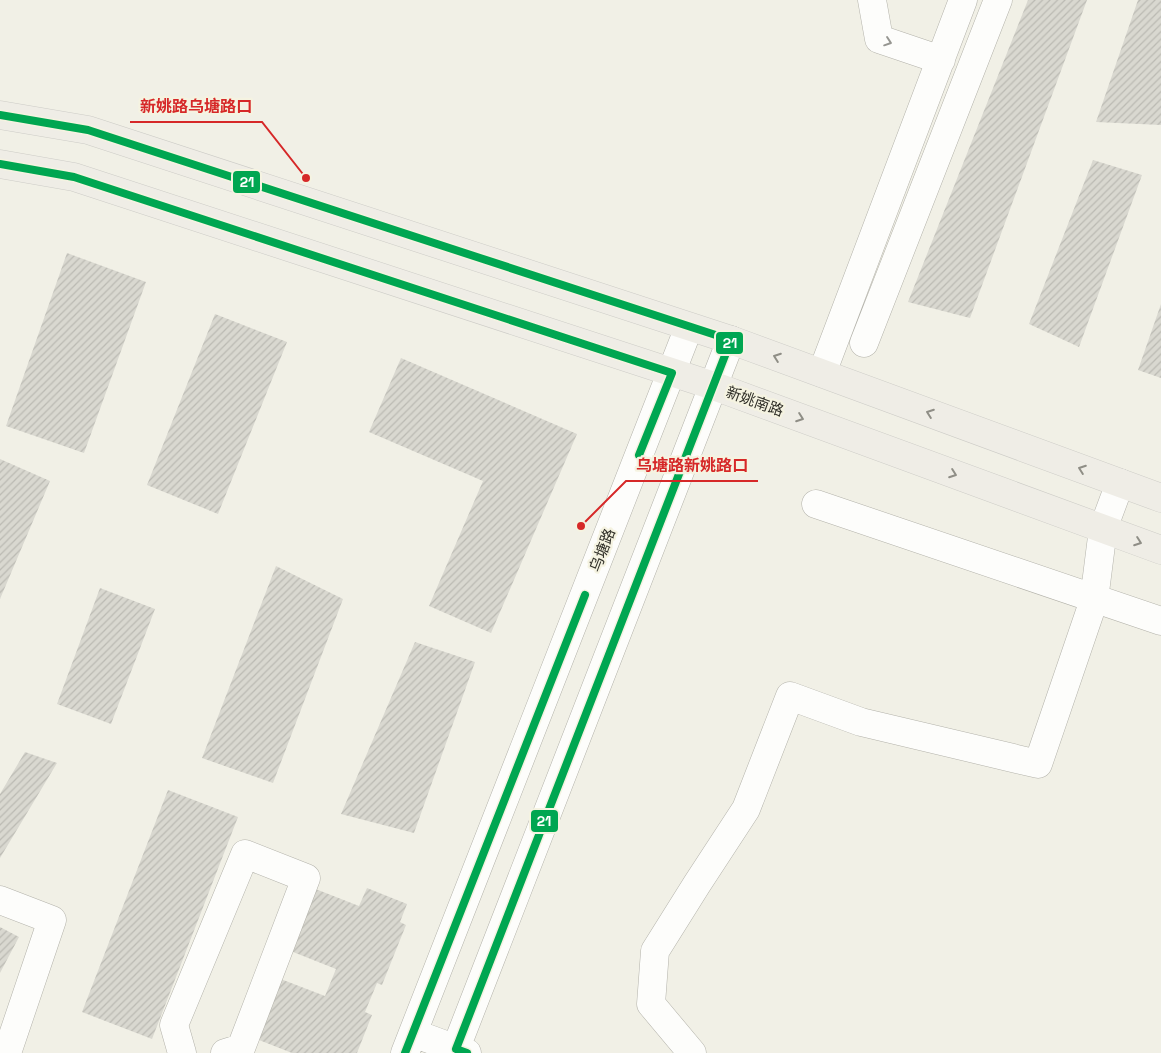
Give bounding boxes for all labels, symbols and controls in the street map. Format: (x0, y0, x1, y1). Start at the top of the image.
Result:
one-way arrow (883, 36, 891, 46)
callout: 新姚路乌塘路口 (130, 91, 262, 122)
text: 新姚路乌塘路口 (140, 96, 252, 117)
line badge: 21 (232, 170, 261, 194)
text: 21 (240, 173, 254, 191)
line badge: 21 (715, 331, 744, 355)
text: 21 (723, 334, 737, 352)
one-way arrow (774, 353, 782, 363)
street label: 新姚南路 (724, 382, 786, 420)
one-way arrow (926, 409, 935, 419)
one-way arrow (795, 412, 804, 422)
callout: 乌塘路新姚路口 (626, 450, 758, 481)
text: 乌塘路新姚路口 (636, 455, 748, 476)
one-way arrow (1079, 465, 1087, 475)
one-way arrow (948, 468, 956, 478)
street label: 乌塘路 (585, 526, 619, 574)
one-way arrow (1133, 536, 1142, 546)
line badge: 21 (530, 809, 559, 833)
text: 21 (537, 812, 551, 830)

